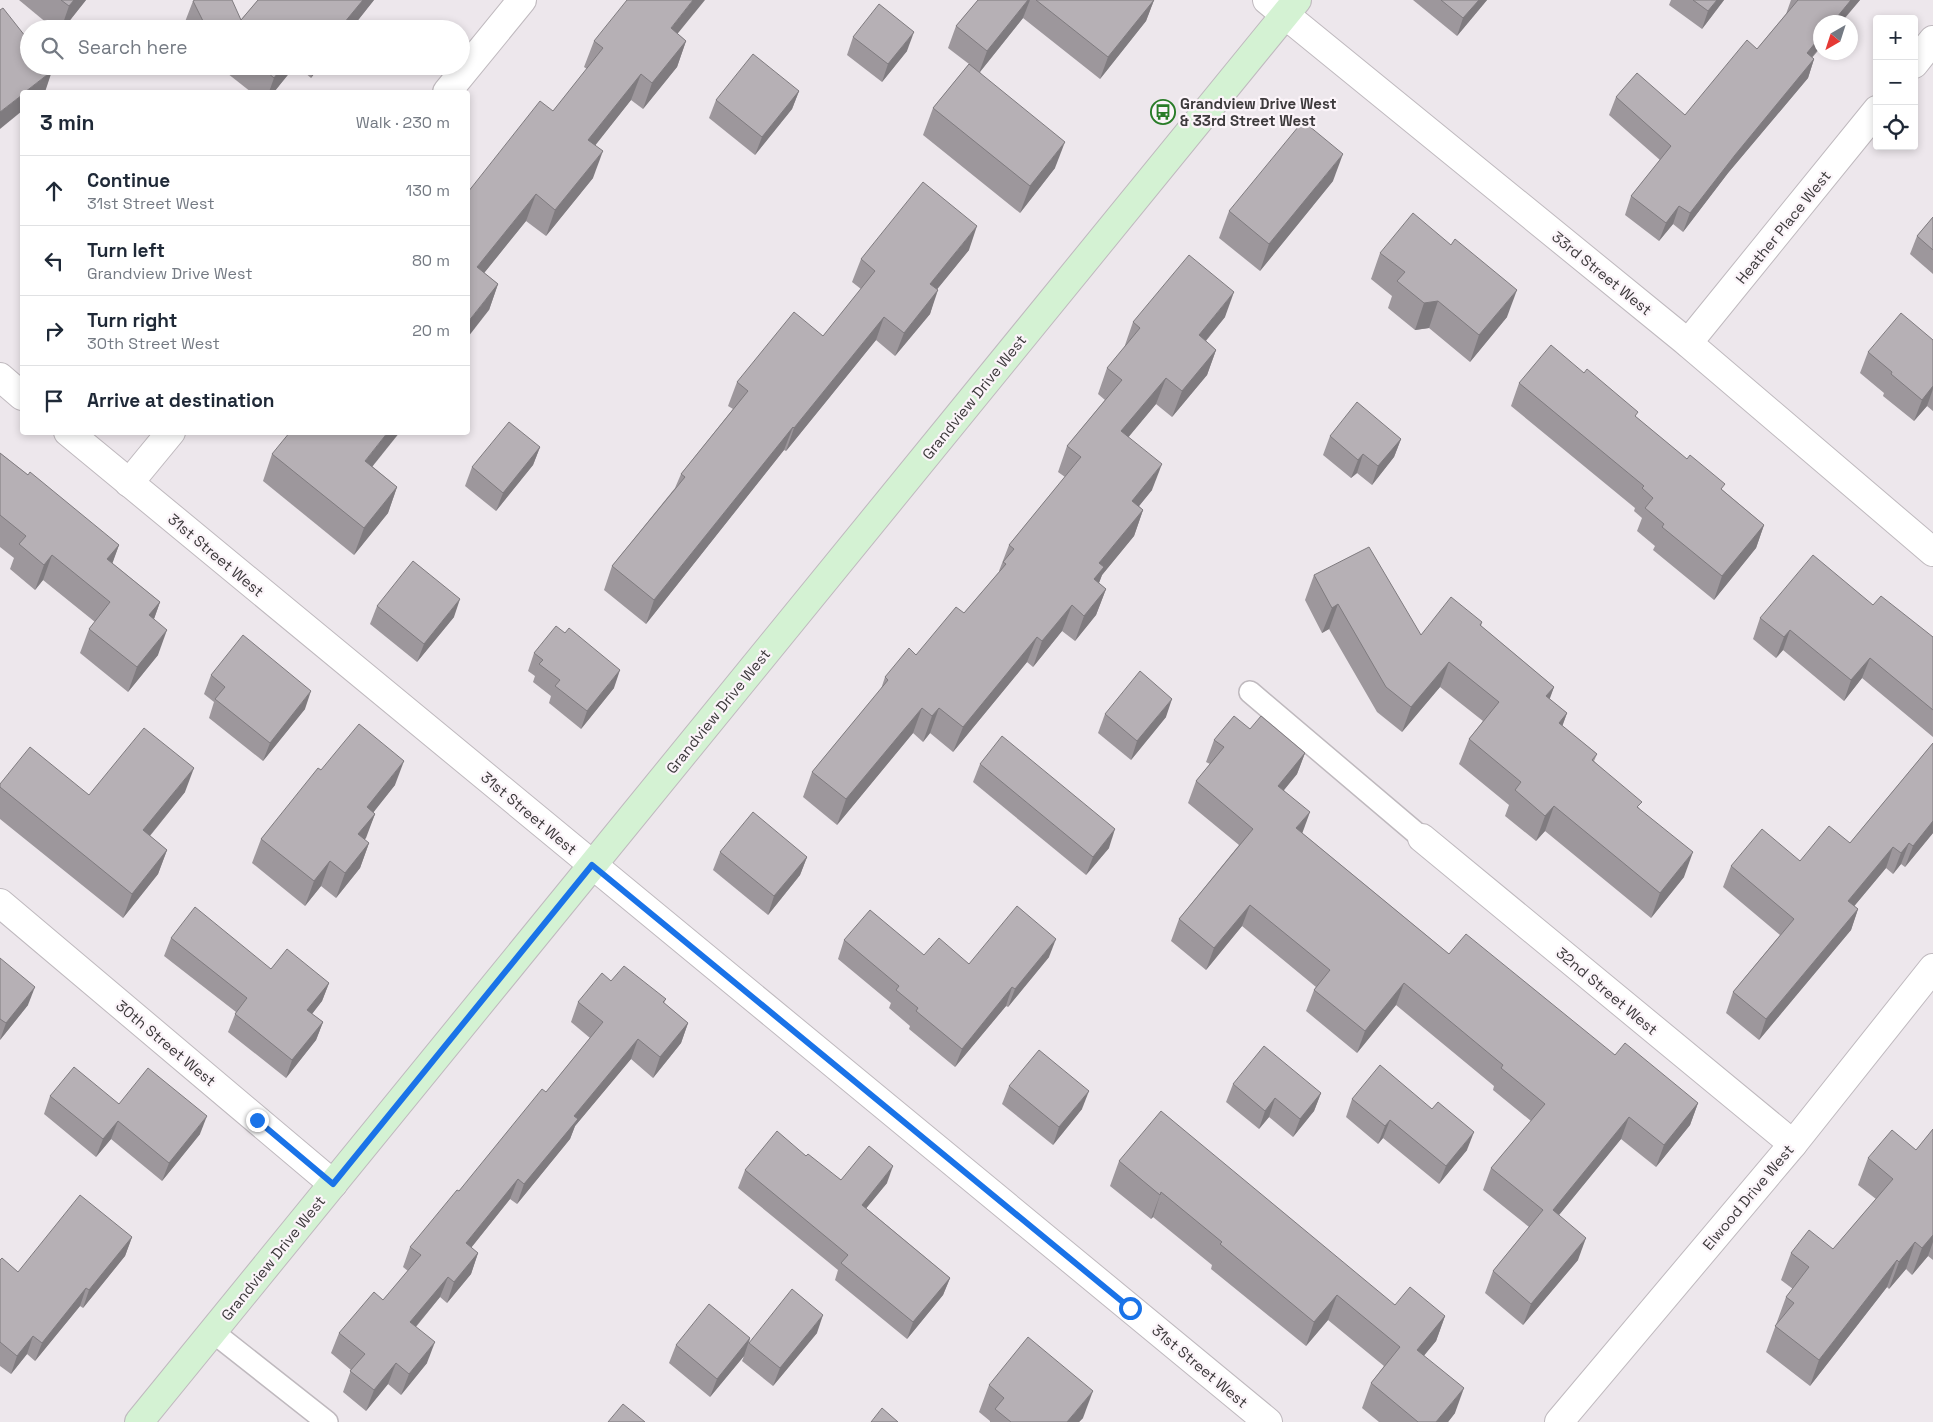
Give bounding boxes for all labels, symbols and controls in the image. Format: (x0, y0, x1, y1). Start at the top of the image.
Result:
north arrow (1813, 15, 1858, 60)
map controls (1873, 15, 1918, 150)
button: + (1873, 15, 1918, 60)
search box (20, 20, 470, 75)
icon: search (38, 34, 66, 62)
text: Search here (78, 35, 188, 60)
button: − (1873, 60, 1918, 105)
place label: Grandview Drive West & 33rd Street West (1180, 94, 1337, 130)
bus stop icon: Grandview Drive West & 33rd Street West (1150, 99, 1176, 125)
button: locate (1873, 105, 1918, 150)
text: 3 min (40, 109, 95, 136)
text: Walk · 230 m (356, 112, 450, 133)
street label: Heather Place West (1731, 166, 1835, 288)
text: Continue (87, 168, 170, 193)
icon: ahead (40, 177, 68, 205)
text: 130 m (406, 180, 450, 201)
text: 31st Street West (87, 193, 215, 214)
street label: 33rd Street West (1548, 227, 1656, 319)
text: Turn left (87, 238, 165, 263)
icon: left (40, 247, 68, 275)
text: 80 m (412, 250, 450, 271)
text: Grandview Drive West (87, 263, 253, 284)
text: Turn right (87, 308, 177, 333)
icon: right (40, 317, 68, 345)
text: 20 m (412, 320, 450, 341)
street label: Grandview Drive West (918, 331, 1030, 463)
text: 30th Street West (87, 333, 220, 354)
icon: arrive (40, 387, 68, 415)
text: Arrive at destination (87, 388, 275, 413)
street label: 31st Street West (164, 509, 268, 601)
street label: Grandview Drive West (662, 645, 774, 777)
street label: 31st Street West (477, 767, 581, 859)
street label: 32nd Street West (1552, 943, 1662, 1039)
street label: 30th Street West (112, 996, 220, 1090)
route end (246, 1109, 269, 1132)
street label: Elwood Drive West (1698, 1140, 1798, 1254)
street label: Grandview Drive West (217, 1192, 329, 1324)
route start (1119, 1297, 1142, 1320)
street label: 31st Street West (1148, 1320, 1252, 1412)

